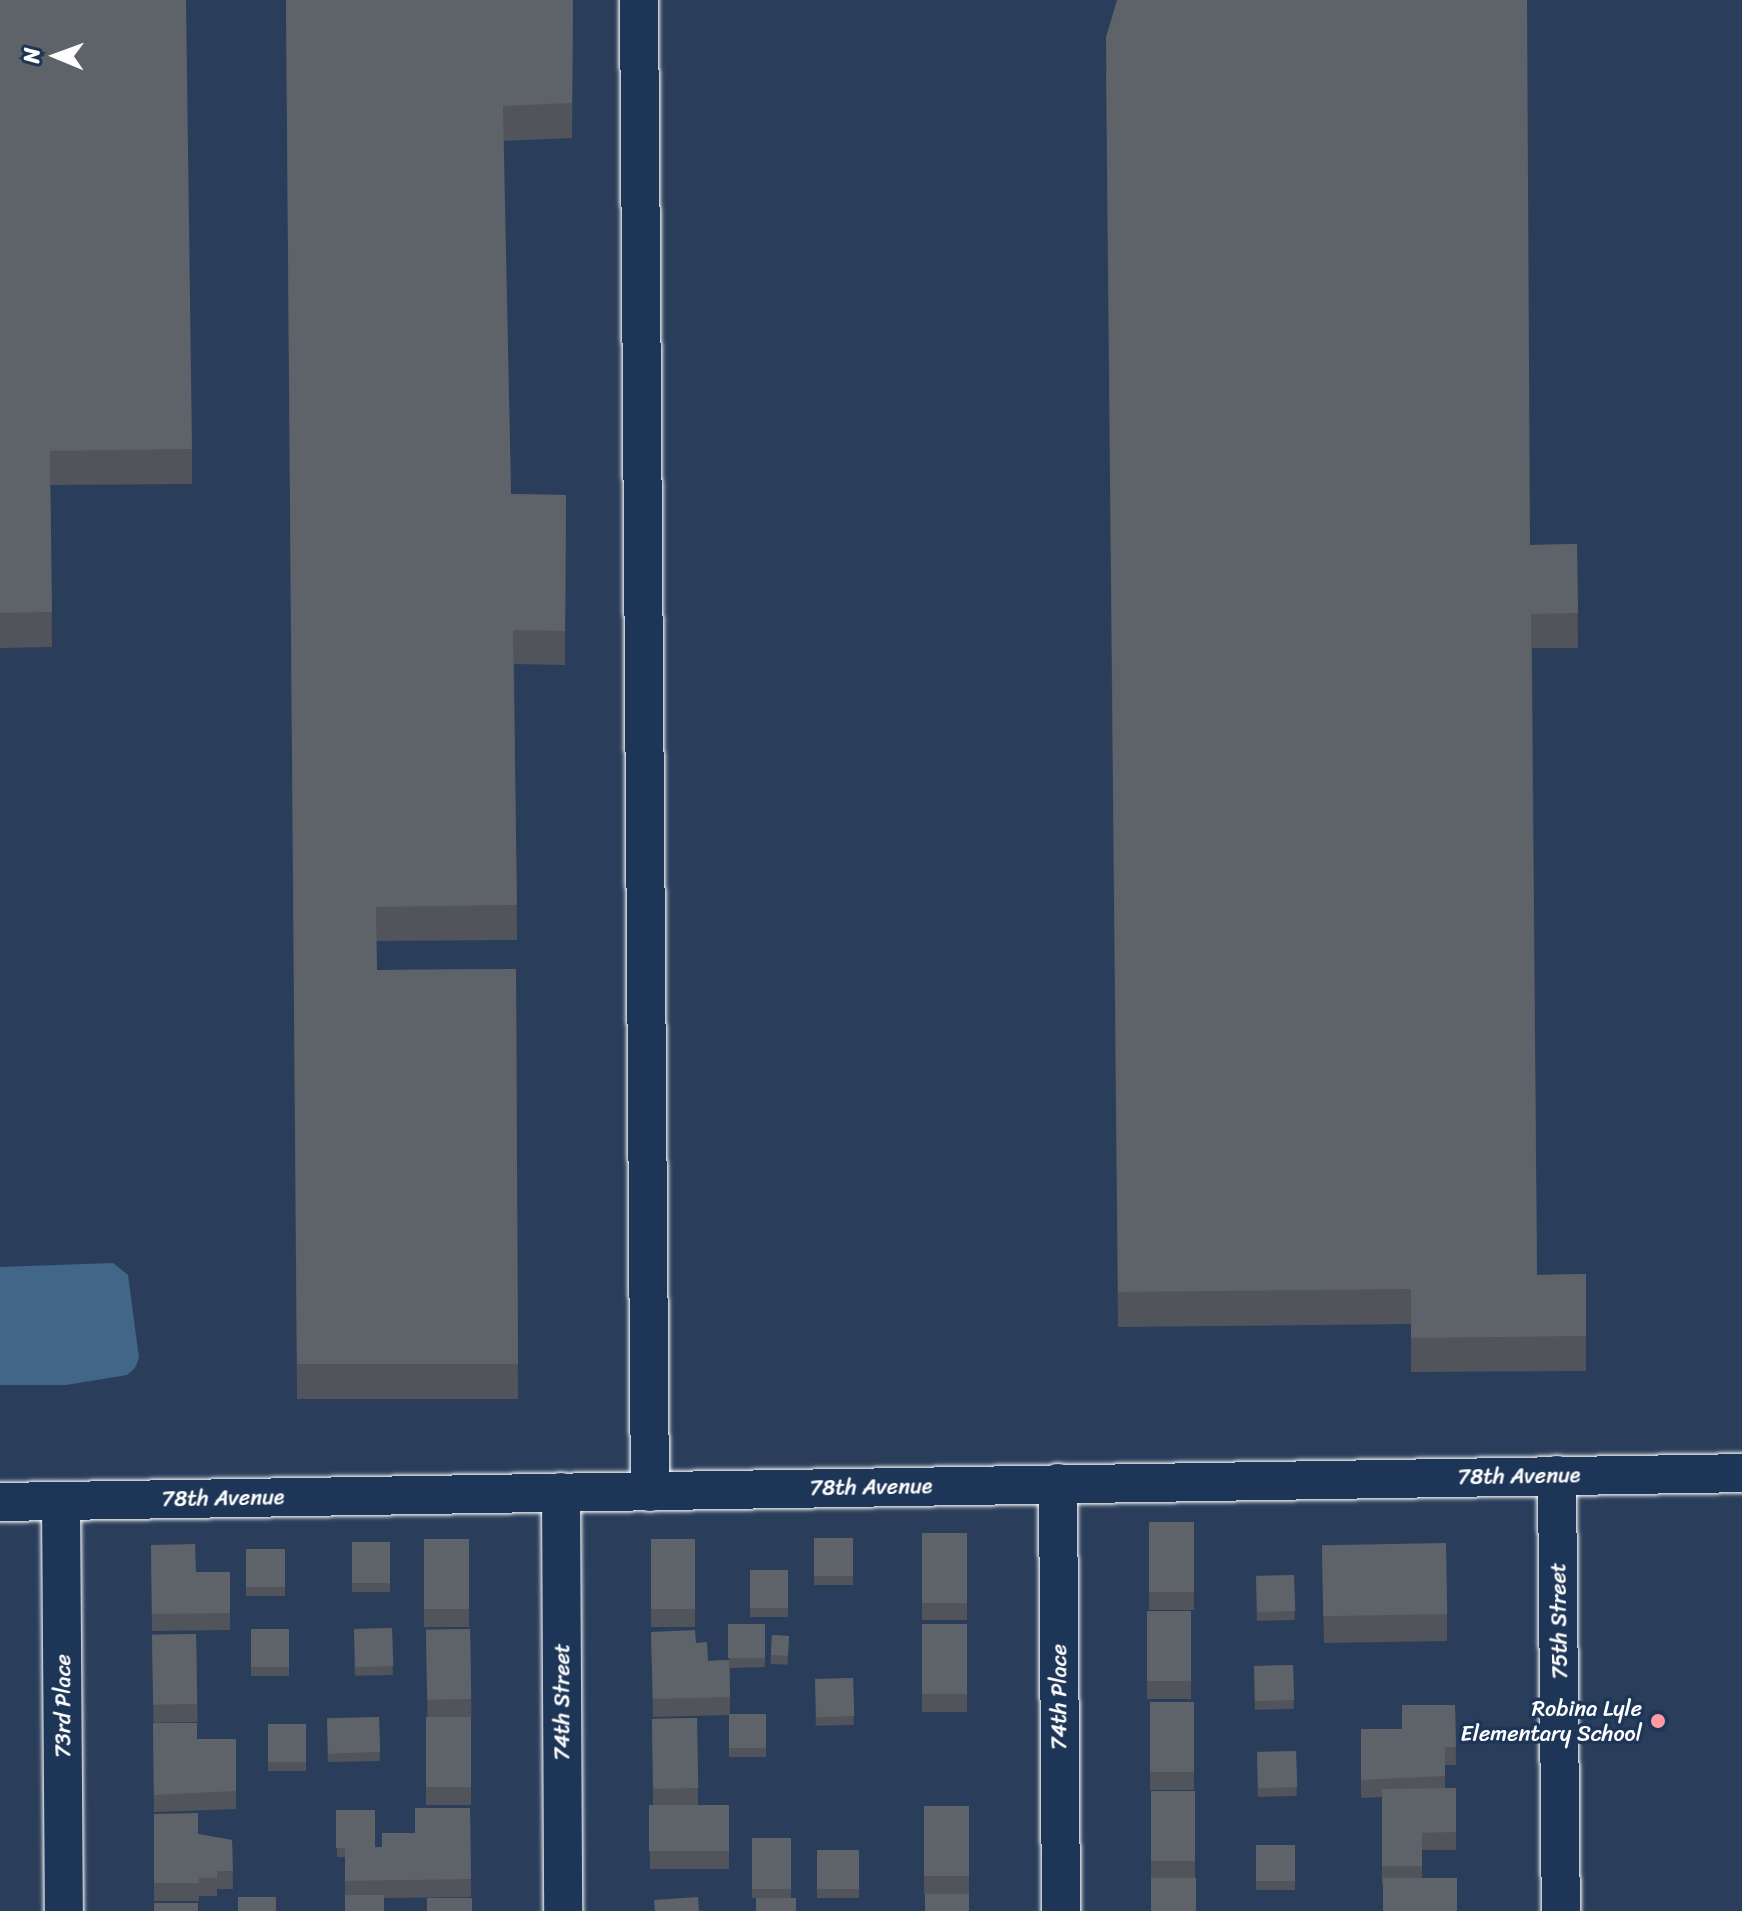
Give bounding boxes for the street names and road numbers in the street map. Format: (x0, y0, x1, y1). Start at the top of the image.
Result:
street label: 78th Avenue (1457, 1462, 1581, 1490)
street label: 78th Avenue (809, 1473, 933, 1501)
street label: 78th Avenue (161, 1484, 285, 1512)
street label: 75th Street (1545, 1562, 1573, 1680)
street label: 74th Street (549, 1643, 575, 1761)
street label: 74th Place (1046, 1644, 1072, 1750)
street label: 73rd Place (50, 1654, 76, 1758)

